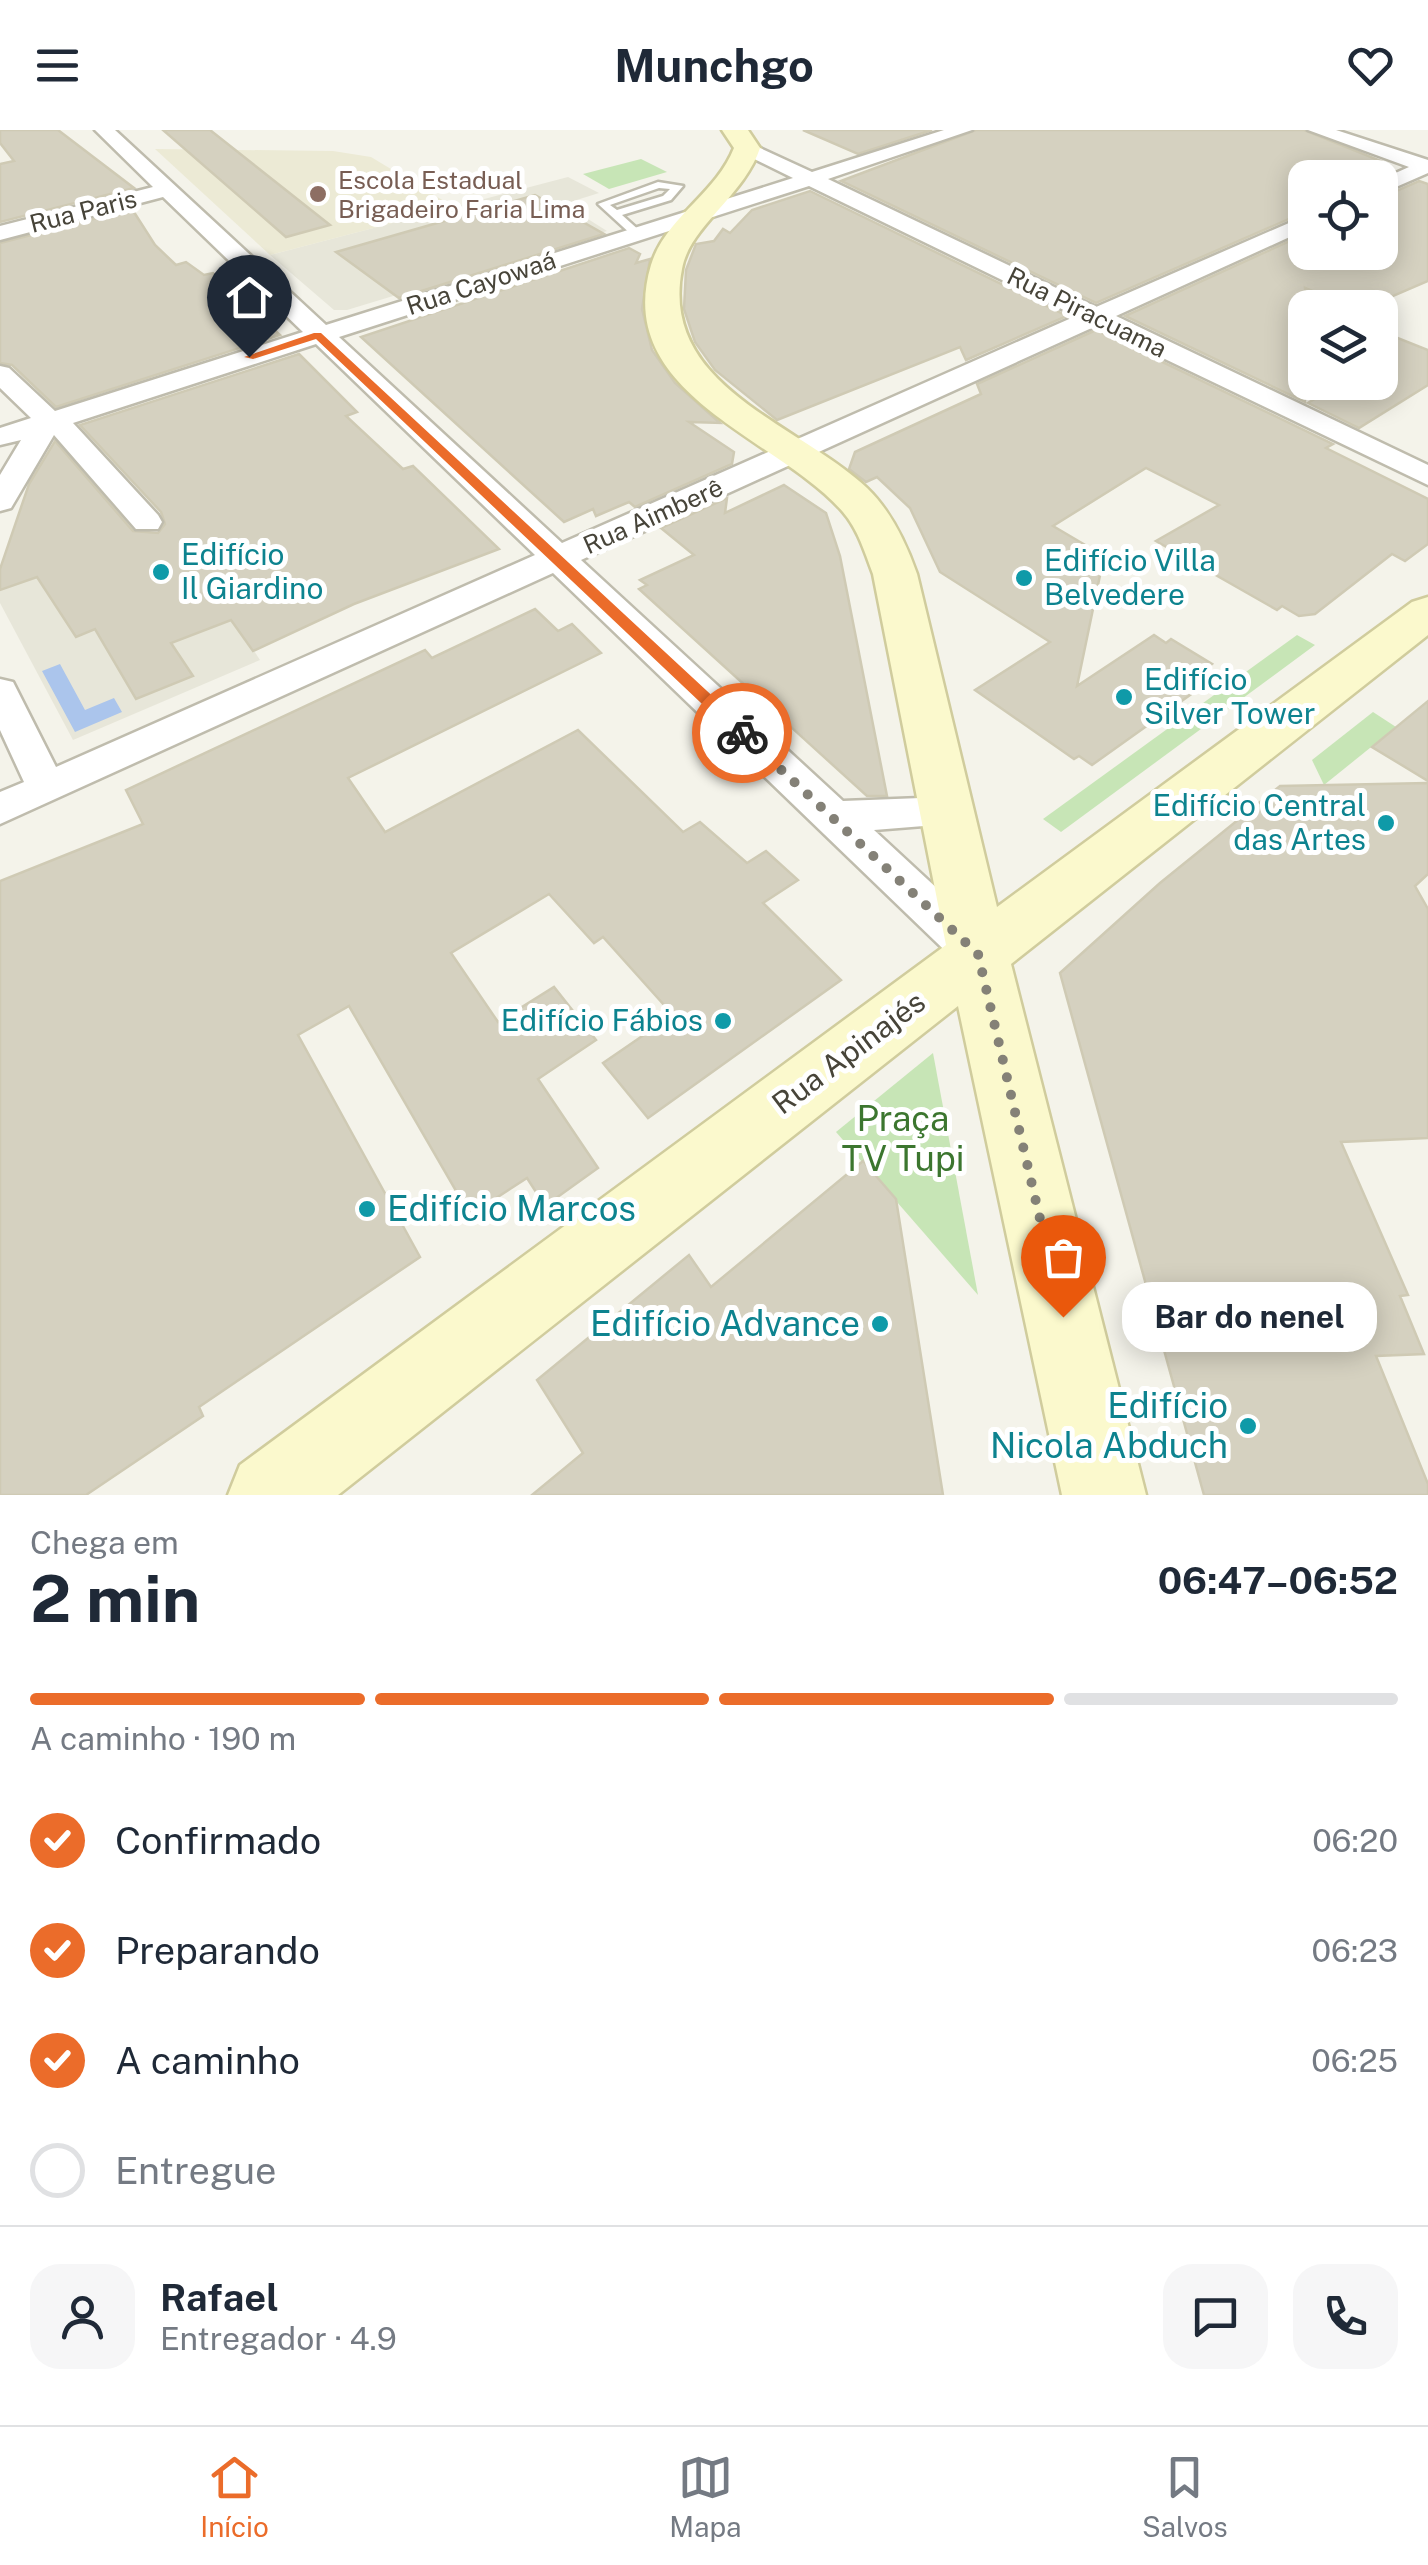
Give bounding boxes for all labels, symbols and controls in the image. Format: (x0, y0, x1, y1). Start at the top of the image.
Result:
icon: menu (30, 38, 85, 93)
icon: heart (1343, 38, 1398, 93)
text: Munchgo (614, 39, 814, 92)
map controls (1288, 160, 1398, 400)
button: locate (1288, 160, 1398, 270)
place label: Escola Estadual Brigadeiro Faria Lima (338, 165, 585, 224)
street label: Rua Paris (26, 183, 140, 239)
marker: Escola Estadual Brigadeiro Faria Lima (307, 183, 329, 205)
street label: Rua Cayowaá (402, 245, 560, 321)
pin (207, 255, 292, 358)
street label: Rua Piracuama (1002, 260, 1172, 364)
icon: home (222, 270, 277, 325)
button: layers (1288, 290, 1398, 400)
street label: Rua Aimberê (579, 472, 727, 560)
place label: Edifício Il Giardino (181, 536, 323, 606)
place label: Edifício Villa Belvedere (1044, 542, 1216, 612)
marker: Edifício Il Giardino (150, 561, 172, 583)
marker: Edifício Villa Belvedere (1013, 567, 1035, 589)
place label: Edifício Silver Tower (1144, 661, 1315, 731)
courier (692, 683, 792, 783)
marker: Edifício Silver Tower (1113, 686, 1135, 708)
icon: bike (715, 706, 770, 761)
place label: Edifício Central das Artes (1153, 787, 1366, 857)
marker: Edifício Central das Artes (1375, 812, 1397, 834)
street label: Rua Apinajés (765, 983, 932, 1121)
place label: Edifício Fábios (501, 1002, 703, 1038)
marker: Edifício Fábios (712, 1010, 734, 1032)
park label: Praça TV Tupi (842, 1098, 964, 1179)
place label: Edifício Marcos (387, 1188, 636, 1229)
marker: Edifício Marcos (356, 1198, 378, 1220)
pin (1021, 1215, 1106, 1318)
icon: bag (1036, 1230, 1091, 1285)
callout: Bar do nenel (1123, 1282, 1378, 1352)
text: Bar do nenel (1154, 1298, 1345, 1335)
place label: Edifício Advance (590, 1303, 860, 1344)
marker: Edifício Advance (869, 1313, 891, 1335)
place label: Edifício Nicola Abduch (990, 1385, 1228, 1466)
marker: Edifício Nicola Abduch (1237, 1415, 1259, 1437)
text: Chega em (30, 1524, 179, 1561)
text: 06:47–06:52 (1158, 1558, 1398, 1603)
text: 2 min (30, 1560, 200, 1637)
text: A caminho · 190 m (30, 1720, 296, 1757)
icon: check (30, 1813, 85, 1868)
text: Confirmado (115, 1818, 321, 1863)
text: 06:20 (1312, 1822, 1398, 1859)
icon: check (30, 1923, 85, 1978)
text: Preparando (115, 1928, 320, 1973)
text: 06:23 (1312, 1932, 1398, 1969)
icon: check (30, 2033, 85, 2088)
text: A caminho (115, 2038, 300, 2083)
text: 06:25 (1311, 2042, 1398, 2079)
text: Entregue (115, 2148, 277, 2193)
button: person (30, 2264, 135, 2369)
button: chat (1163, 2264, 1268, 2369)
button: phone (1293, 2264, 1398, 2369)
text: Rafael (160, 2275, 279, 2320)
text: Entregador · 4.9 (160, 2320, 397, 2357)
tab: Início (200, 2450, 269, 2543)
tab: Mapa (669, 2450, 741, 2543)
tab: Salvos (1142, 2450, 1228, 2543)

